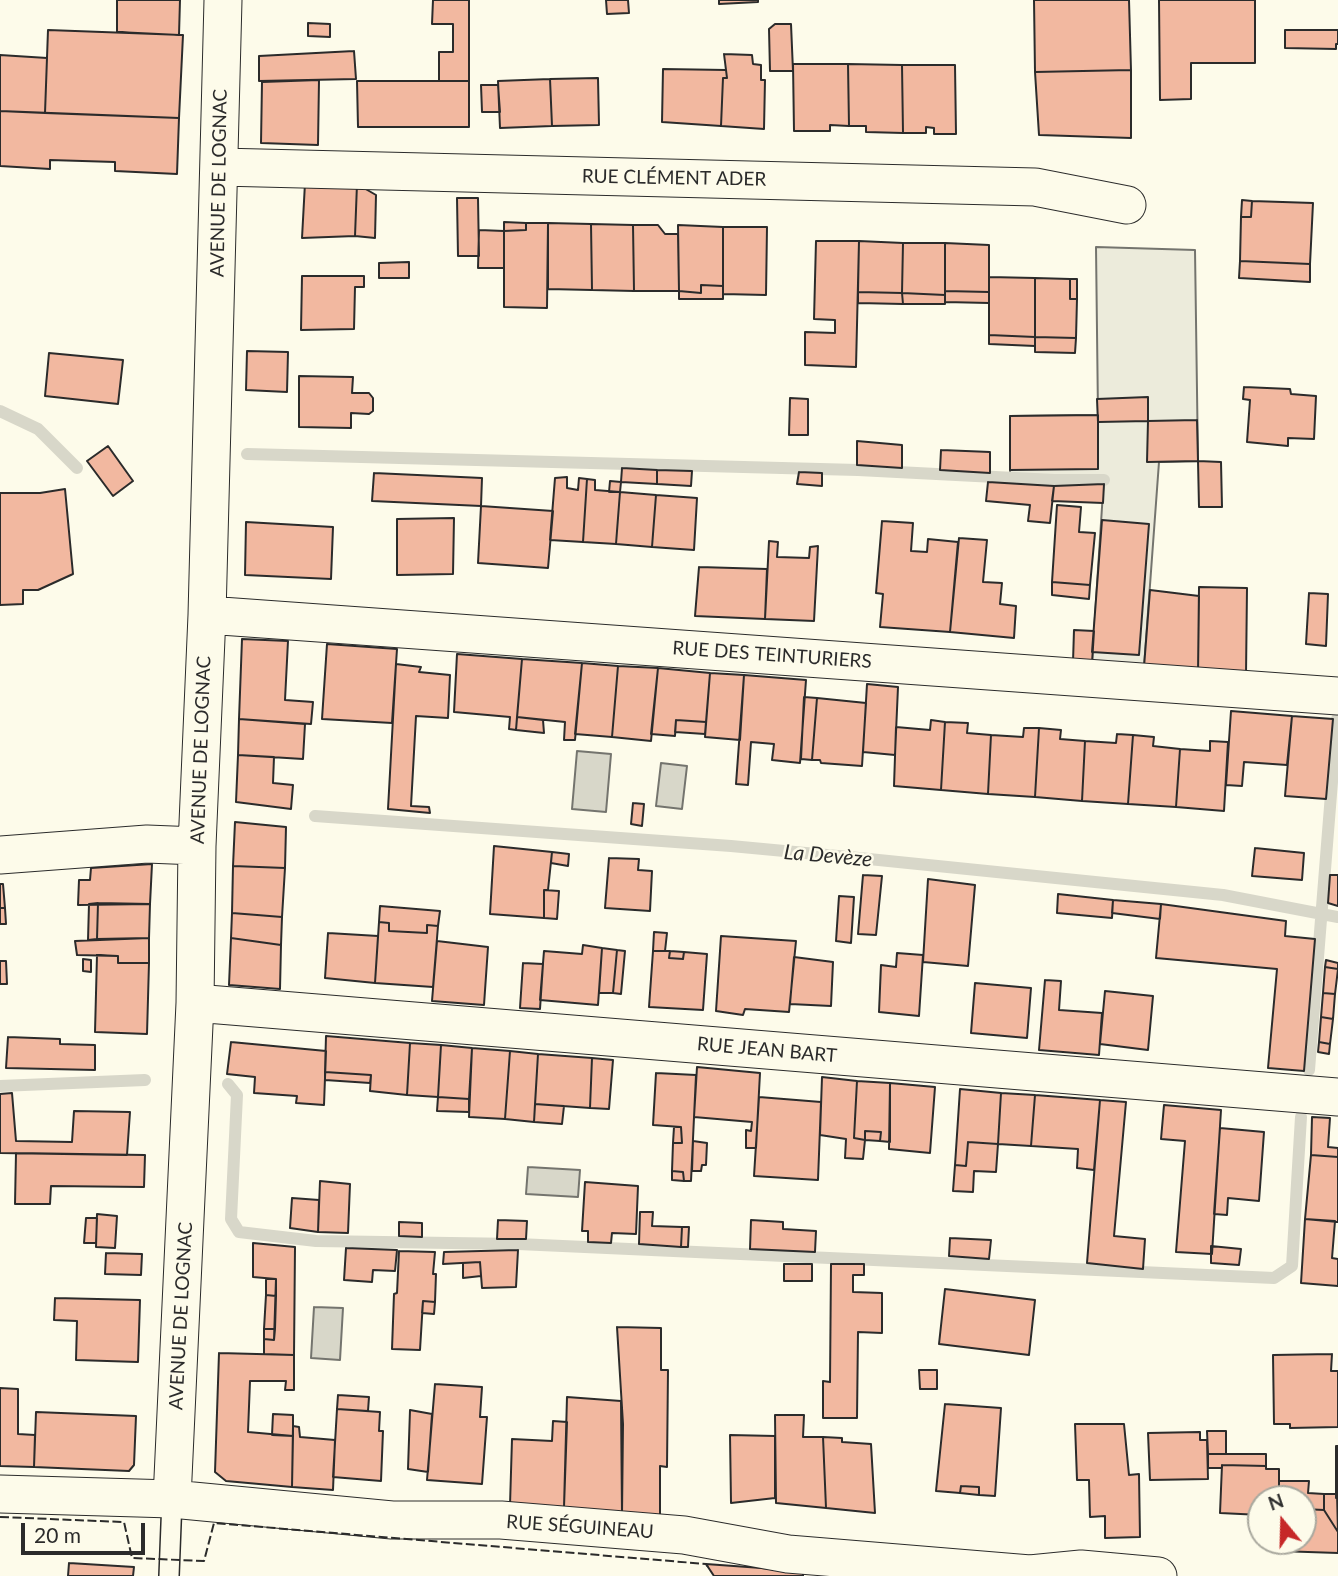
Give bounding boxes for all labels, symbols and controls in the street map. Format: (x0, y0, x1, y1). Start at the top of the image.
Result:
street label: AVENUE DE LOGNAC (206, 89, 232, 277)
street label: RUE CLÉMENT ADER (582, 165, 766, 191)
street label: RUE DES TEINTURIERS (672, 637, 872, 673)
street label: AVENUE DE LOGNAC (186, 656, 216, 844)
water label: La Devèze (783, 840, 873, 872)
street label: RUE JEAN BART (696, 1033, 838, 1067)
street label: AVENUE DE LOGNAC (165, 1221, 197, 1411)
north arrow (1247, 1485, 1317, 1555)
text: N (1265, 1488, 1286, 1515)
scale bar (24, 1510, 149, 1554)
street label: RUE SÉGUINEAU (505, 1510, 655, 1544)
text: 20 m (34, 1522, 81, 1547)

